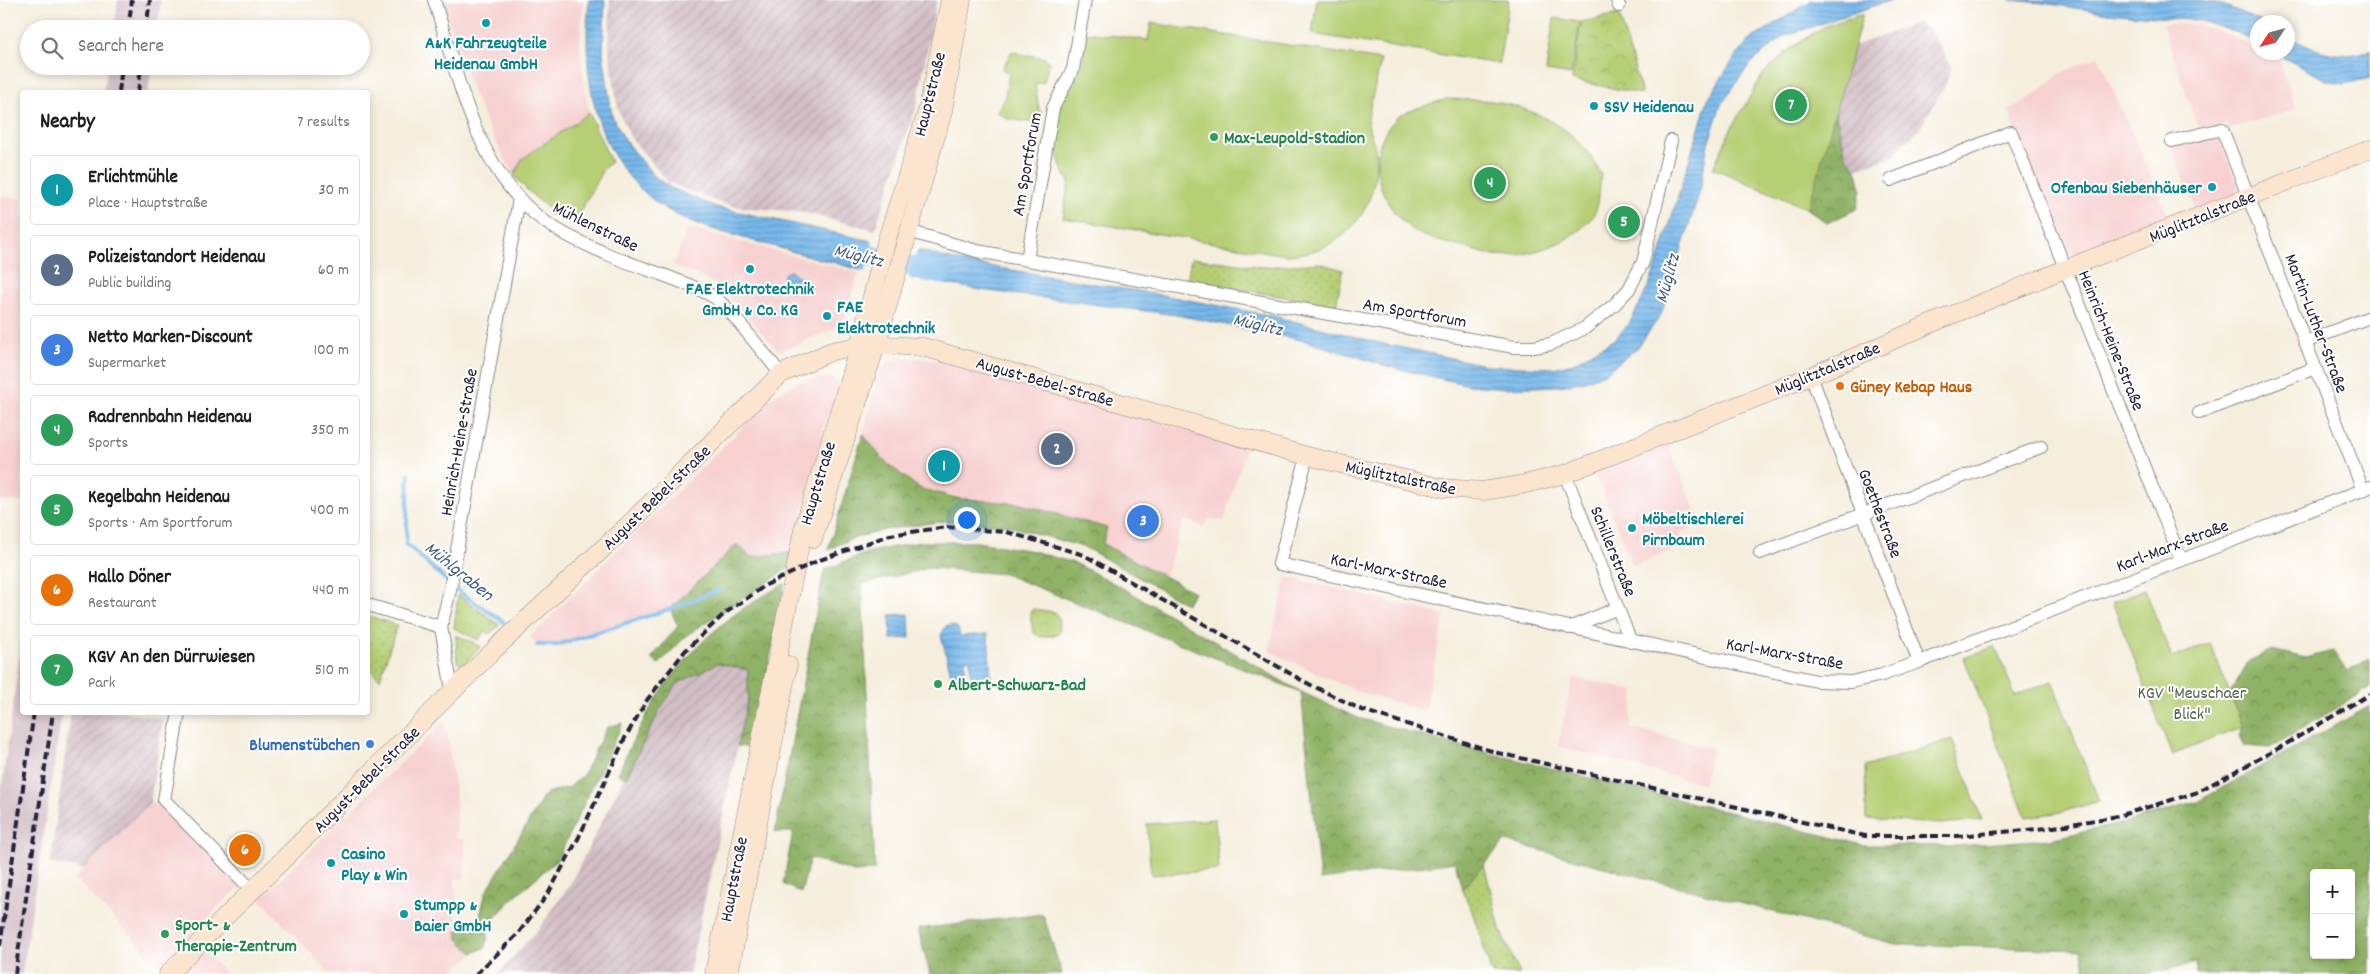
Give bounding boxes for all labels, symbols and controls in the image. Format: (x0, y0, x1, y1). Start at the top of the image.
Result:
north arrow (2250, 15, 2295, 60)
marker: A&K Fahrzeugteile Heidenau GmbH (480, 17, 492, 29)
search box (20, 20, 370, 75)
place label: A&K Fahrzeugteile Heidenau GmbH (425, 32, 547, 78)
icon: search (38, 34, 66, 62)
text: Search here (78, 34, 164, 61)
street label: Hauptstraße (909, 50, 954, 139)
pin: 7 (1775, 86, 1807, 124)
place label: SSV Heidenau (1604, 96, 1694, 121)
marker: SSV Heidenau (1588, 100, 1600, 112)
text: Nearby (40, 108, 95, 138)
text: 7 results (297, 111, 350, 134)
street label: Am Sportforum (1007, 111, 1050, 218)
place label: Max-Leupold-Stadion (1224, 127, 1365, 152)
marker: Max-Leupold-Stadion (1208, 131, 1220, 143)
pin: 4 (1474, 164, 1506, 202)
text: Erlichtmühle (88, 165, 178, 192)
place label: Ofenbau Siebenhäuser (2051, 177, 2202, 202)
text: 1 (55, 179, 59, 202)
text: 30 m (319, 179, 349, 202)
marker: Ofenbau Siebenhäuser (2206, 181, 2218, 193)
street label: Müglitztalstraße (2146, 186, 2260, 251)
text: Place · Hauptstraße (88, 192, 208, 215)
street label: Mühlenstraße (548, 197, 642, 260)
pin: 5 (1608, 203, 1640, 241)
water label: Müglitz (831, 238, 886, 277)
text: Polizeistandort Heidenau (88, 245, 265, 272)
water label: Müglitz (1650, 251, 1689, 306)
street label: Martin-Luther-Straße (2277, 251, 2353, 397)
text: 2 (54, 259, 61, 282)
text: 60 m (318, 259, 349, 282)
marker: FAE Elektrotechnik GmbH & Co. KG (744, 263, 756, 275)
street label: Heinrich-Heine-Straße (2070, 267, 2149, 415)
text: Public building (88, 272, 171, 295)
place label: FAE Elektrotechnik GmbH & Co. KG (686, 278, 815, 324)
street label: Am Sportforum (1361, 293, 1468, 336)
place label: FAE Elektrotechnik (837, 296, 936, 342)
water label: Müglitz (1230, 308, 1285, 345)
marker: FAE Elektrotechnik (821, 310, 833, 322)
text: Netto Marken-Discount (88, 325, 252, 352)
street label: Müglitztalstraße (1771, 337, 1885, 404)
text: 3 (53, 339, 61, 362)
text: 100 m (313, 339, 349, 362)
text: Supermarket (88, 352, 166, 375)
street label: August-Bebel-Straße (972, 352, 1116, 415)
street label: Heinrich-Heine-Straße (435, 367, 486, 518)
place label: Güney Kebap Haus (1850, 376, 1973, 401)
marker: Güney Kebap Haus (1834, 380, 1846, 392)
text: Radrennbahn Heidenau (88, 405, 252, 432)
text: 4 (54, 419, 60, 442)
text: 350 m (311, 419, 349, 442)
pin: 2 (1041, 430, 1073, 468)
text: Sports (88, 432, 128, 455)
street label: Hauptstraße (795, 439, 844, 529)
street label: August-Bebel-Straße (598, 440, 718, 557)
pin: 1 (928, 447, 960, 485)
street label: Müglitztalstraße (1343, 456, 1458, 503)
street label: Goethestraße (1850, 466, 1907, 562)
text: Kegelbahn Heidenau (88, 485, 230, 512)
text: 5 (53, 499, 61, 522)
text: 400 m (310, 499, 349, 522)
pin: 3 (1127, 502, 1159, 540)
street label: Schillerstraße (1582, 503, 1641, 601)
your location (954, 507, 980, 533)
place label: Möbeltischlerei Pirnbaum (1642, 508, 1744, 554)
text: Sports · Am Sportforum (88, 512, 232, 535)
street label: Karl-Marx-Straße (2113, 514, 2233, 580)
marker: Möbeltischlerei Pirnbaum (1626, 522, 1638, 534)
water label: Mühlgraben (417, 536, 499, 610)
street label: Karl-Marx-Straße (1328, 548, 1449, 597)
text: Hallo Döner (88, 565, 171, 592)
text: 6 (53, 579, 61, 602)
text: 440 m (312, 579, 349, 602)
text: Restaurant (88, 592, 157, 615)
street label: Karl-Marx-Straße (1724, 633, 1845, 678)
text: KGV An den Dürrwiesen (88, 645, 255, 672)
text: 7 (54, 659, 60, 682)
text: 510 m (315, 659, 349, 682)
text: Park (88, 672, 115, 695)
place label: Albert-Schwarz-Bad (948, 674, 1086, 699)
marker: Albert-Schwarz-Bad (932, 678, 944, 690)
park label: KGV "Meuschaer Blick" (2138, 682, 2247, 728)
street label: August-Bebel-Straße (309, 722, 427, 840)
place label: Blumenstübchen (249, 734, 360, 759)
marker: Blumenstübchen (364, 738, 376, 750)
pin: 6 (229, 831, 261, 869)
street label: Hauptstraße (715, 835, 756, 924)
place label: Casino Play & Win (341, 843, 407, 889)
marker: Casino Play & Win (325, 857, 337, 869)
map controls (2310, 869, 2355, 959)
button: + (2310, 869, 2355, 914)
place label: Stumpp & Baier GmbH (414, 894, 491, 940)
marker: Stumpp & Baier GmbH (398, 908, 410, 920)
place label: Sport- & Therapie-Zentrum (175, 914, 297, 960)
button: − (2310, 914, 2355, 959)
marker: Sport- & Therapie-Zentrum (159, 928, 171, 940)

